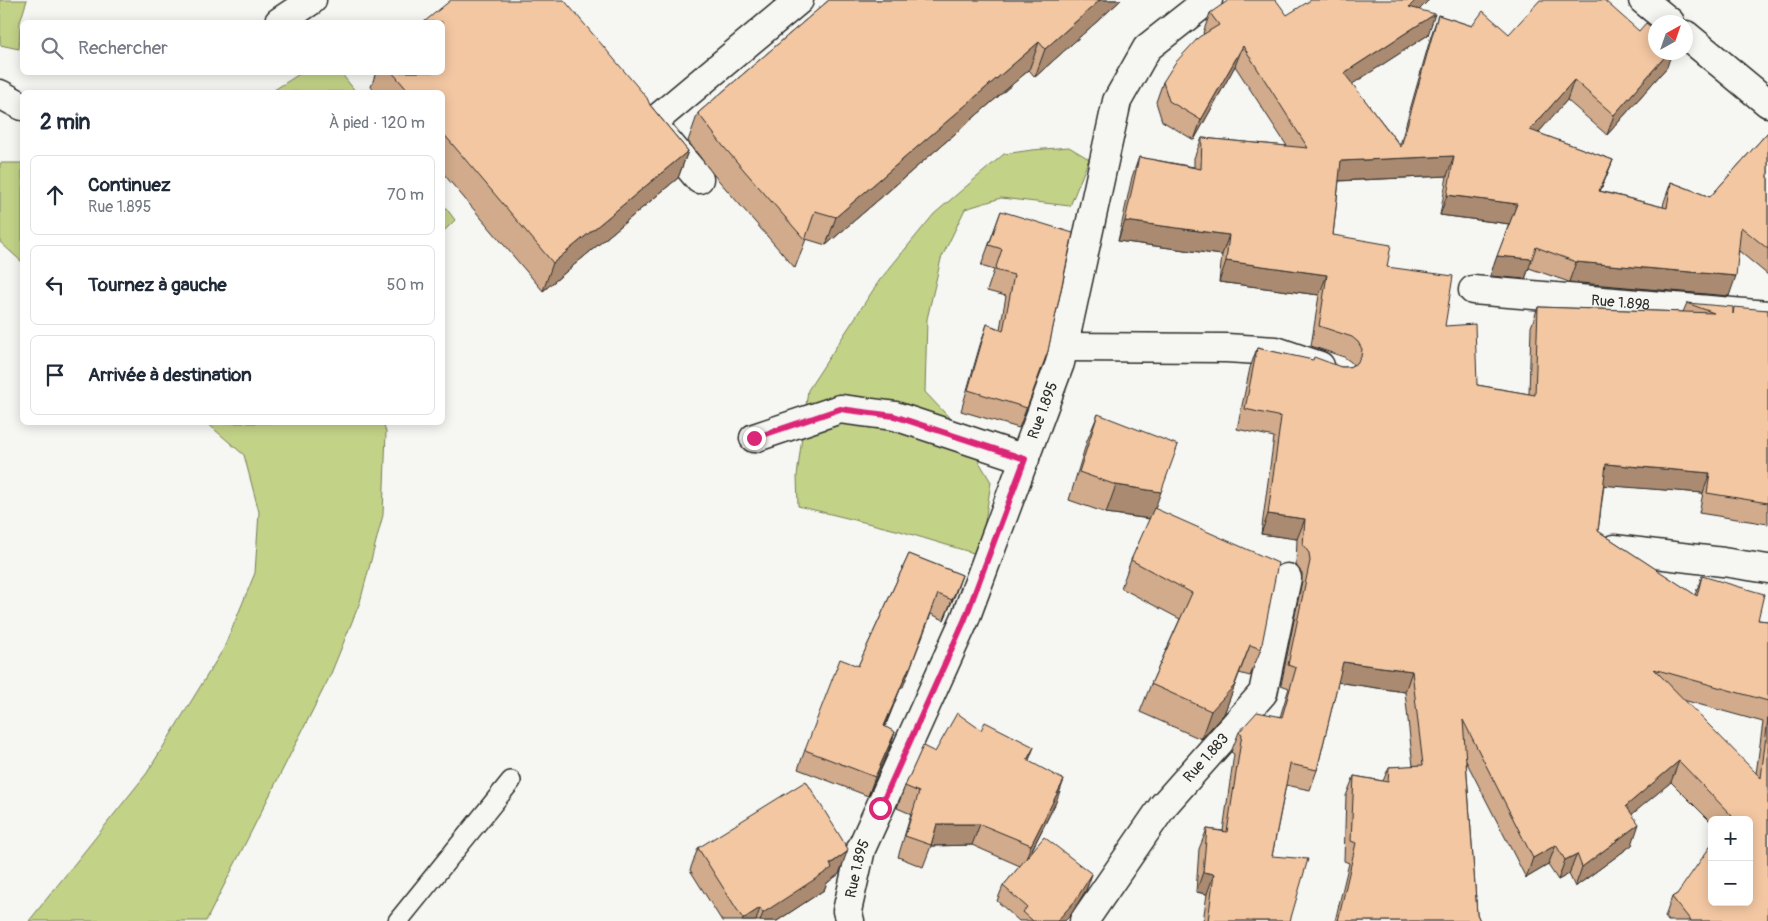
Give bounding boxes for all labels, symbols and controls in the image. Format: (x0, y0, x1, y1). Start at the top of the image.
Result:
north arrow (1648, 15, 1693, 60)
search box (20, 20, 445, 75)
icon: search (38, 34, 66, 62)
text: Rechercher (78, 36, 168, 60)
text: 2 min (40, 109, 90, 136)
text: À pied · 120 m (329, 113, 425, 133)
text: Continuez (88, 173, 171, 197)
icon: ahead (41, 181, 69, 209)
text: 70 m (387, 185, 424, 205)
text: Rue 1.895 (88, 197, 151, 217)
icon: left (41, 271, 69, 299)
text: Tournez à gauche (88, 273, 227, 297)
text: 50 m (387, 275, 424, 295)
street label: Rue 1.898 (1590, 291, 1651, 314)
icon: arrive (41, 361, 69, 389)
text: Arrivée à destination (88, 363, 252, 387)
street label: Rue 1.895 (1023, 379, 1062, 442)
route end (743, 427, 766, 450)
street label: Rue 1.883 (1179, 729, 1233, 786)
route start (869, 797, 892, 820)
map controls (1708, 816, 1753, 906)
button: + (1708, 816, 1753, 861)
street label: Rue 1.895 (841, 836, 874, 900)
button: − (1708, 861, 1753, 906)

